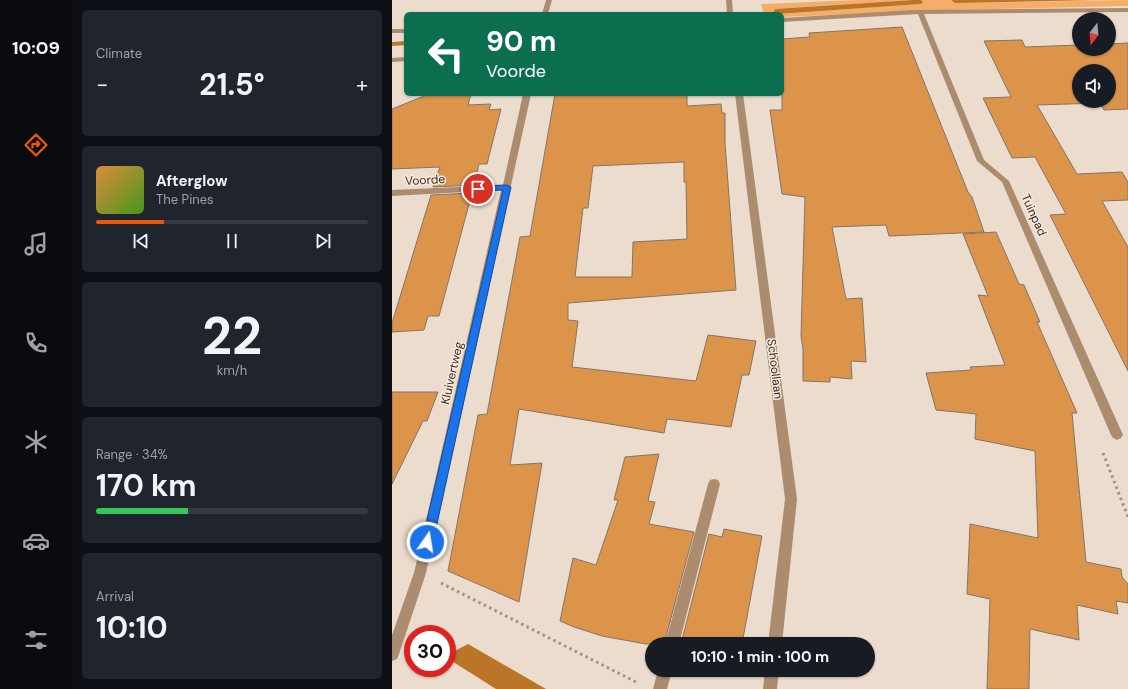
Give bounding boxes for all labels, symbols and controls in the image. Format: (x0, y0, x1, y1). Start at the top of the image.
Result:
north arrow (1072, 12, 1116, 56)
map controls (1072, 12, 1116, 108)
text: 90 m (486, 23, 556, 60)
icon: left (420, 28, 472, 80)
text: 10:09 (12, 36, 60, 60)
text: Climate (96, 45, 142, 62)
text: Voorde (486, 59, 546, 83)
button: sound (1072, 64, 1116, 108)
text: 21.5° (199, 65, 265, 104)
text: − (96, 70, 108, 99)
text: + (356, 70, 368, 99)
icon: directions (22, 131, 50, 159)
text: Afterglow (156, 171, 228, 191)
street label: Voorde (405, 171, 446, 189)
pin (461, 172, 495, 206)
icon: arrive (467, 178, 489, 200)
text: The Pines (156, 191, 214, 208)
street label: Tuinpad (1018, 191, 1050, 239)
icon: music (22, 230, 50, 258)
icon: previous (130, 230, 152, 252)
icon: pause (221, 230, 243, 252)
icon: next (312, 230, 334, 252)
text: 22 (202, 302, 262, 370)
icon: phone (22, 329, 50, 357)
street label: Schoollaan (763, 338, 787, 400)
street label: Kluivertweg (437, 340, 467, 406)
text: km/h (217, 362, 247, 379)
icon: climate (22, 428, 50, 456)
text: Range · 34% (96, 446, 168, 463)
text: 170 km (96, 466, 197, 505)
position arrow (406, 521, 448, 563)
icon: car (22, 527, 50, 555)
text: Arrival (96, 588, 134, 605)
text: 10:10 (96, 608, 168, 647)
speed limit sign: 30 (404, 625, 456, 677)
icon: filters (22, 626, 50, 654)
text: 10:10 · 1 min · 100 m (691, 647, 829, 667)

